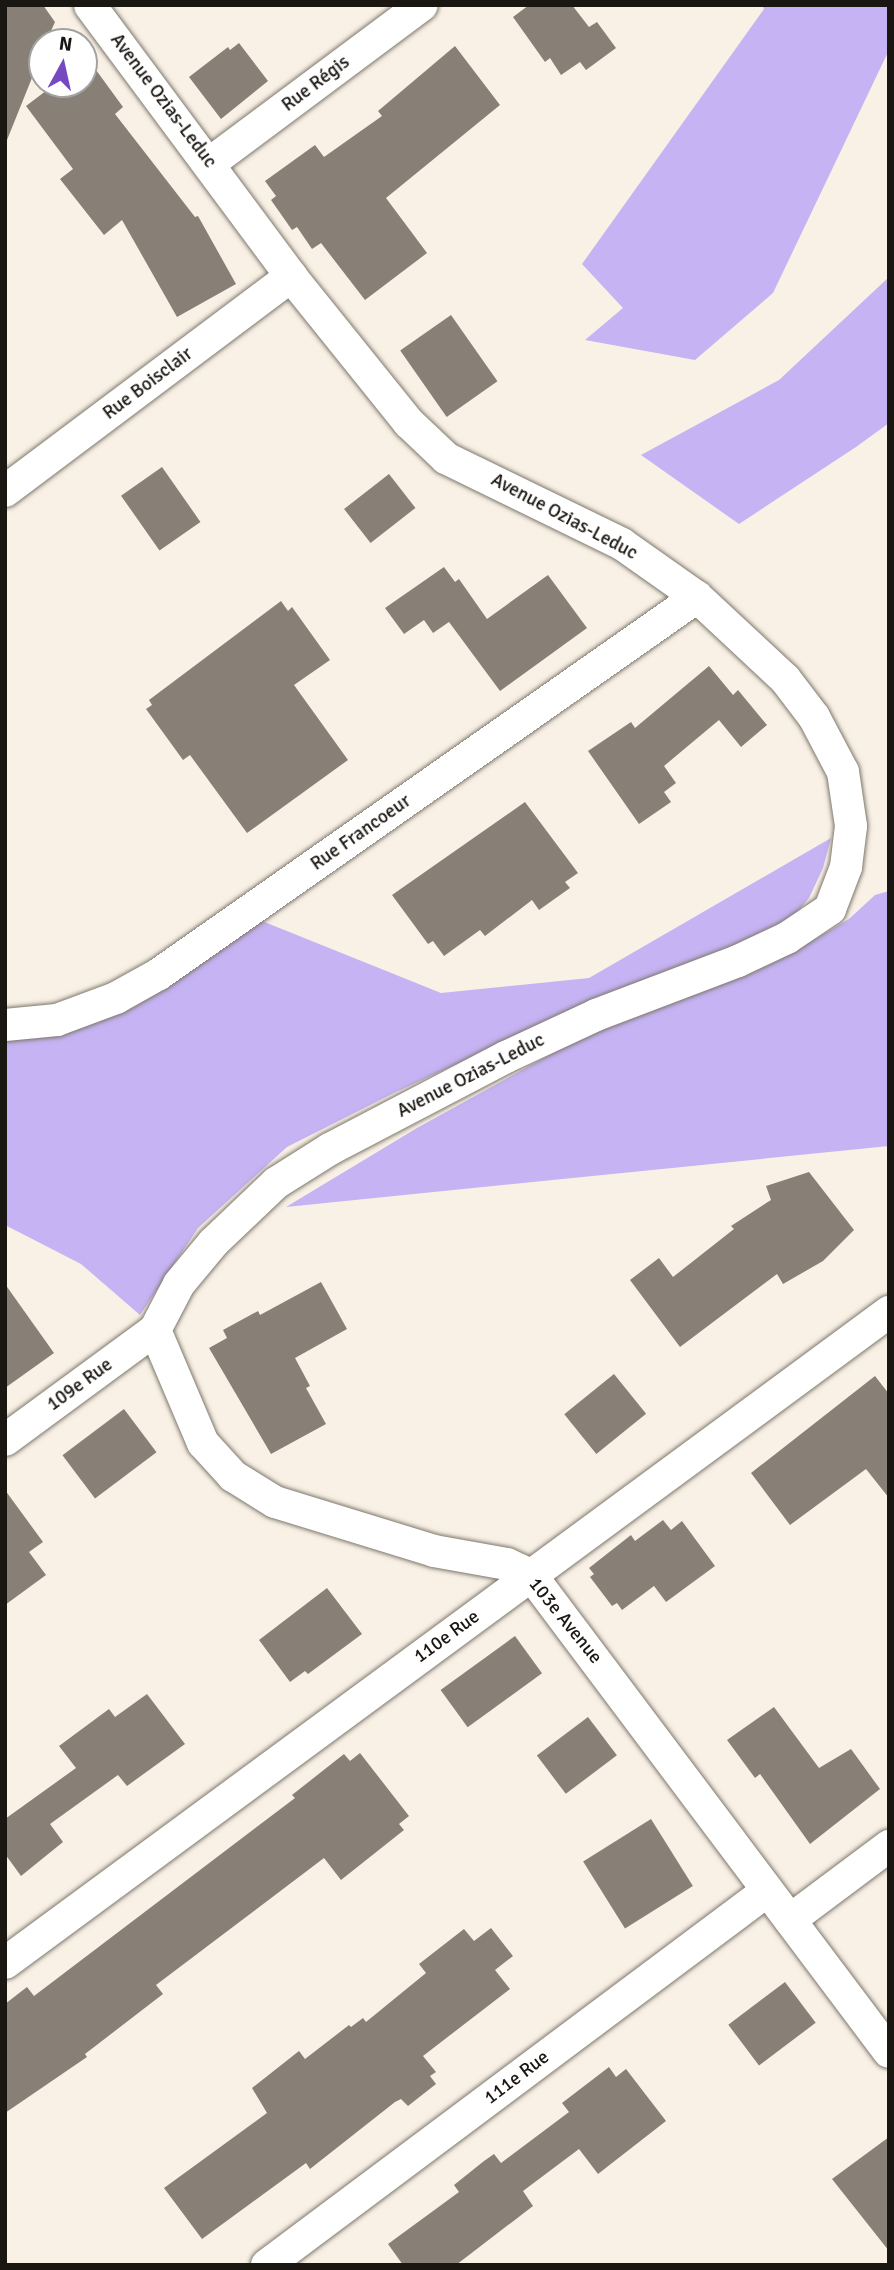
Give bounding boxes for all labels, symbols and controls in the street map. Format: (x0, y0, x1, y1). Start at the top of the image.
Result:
north arrow (28, 28, 98, 98)
street label: Avenue Ozias-Leduc (105, 29, 221, 173)
text: N (57, 31, 74, 57)
street label: Rue Régis (278, 51, 354, 117)
street label: Rue Boisclair (99, 343, 197, 425)
street label: Avenue Ozias-Leduc (487, 469, 641, 565)
street label: Rue Francoeur (307, 790, 415, 876)
street label: Avenue Ozias-Leduc (393, 1029, 549, 1123)
street label: 109e Rue (43, 1354, 117, 1416)
street label: 103e Avenue (523, 1573, 607, 1669)
street label: 110e Rue (410, 1606, 484, 1668)
street label: 111e Rue (480, 2046, 554, 2110)

